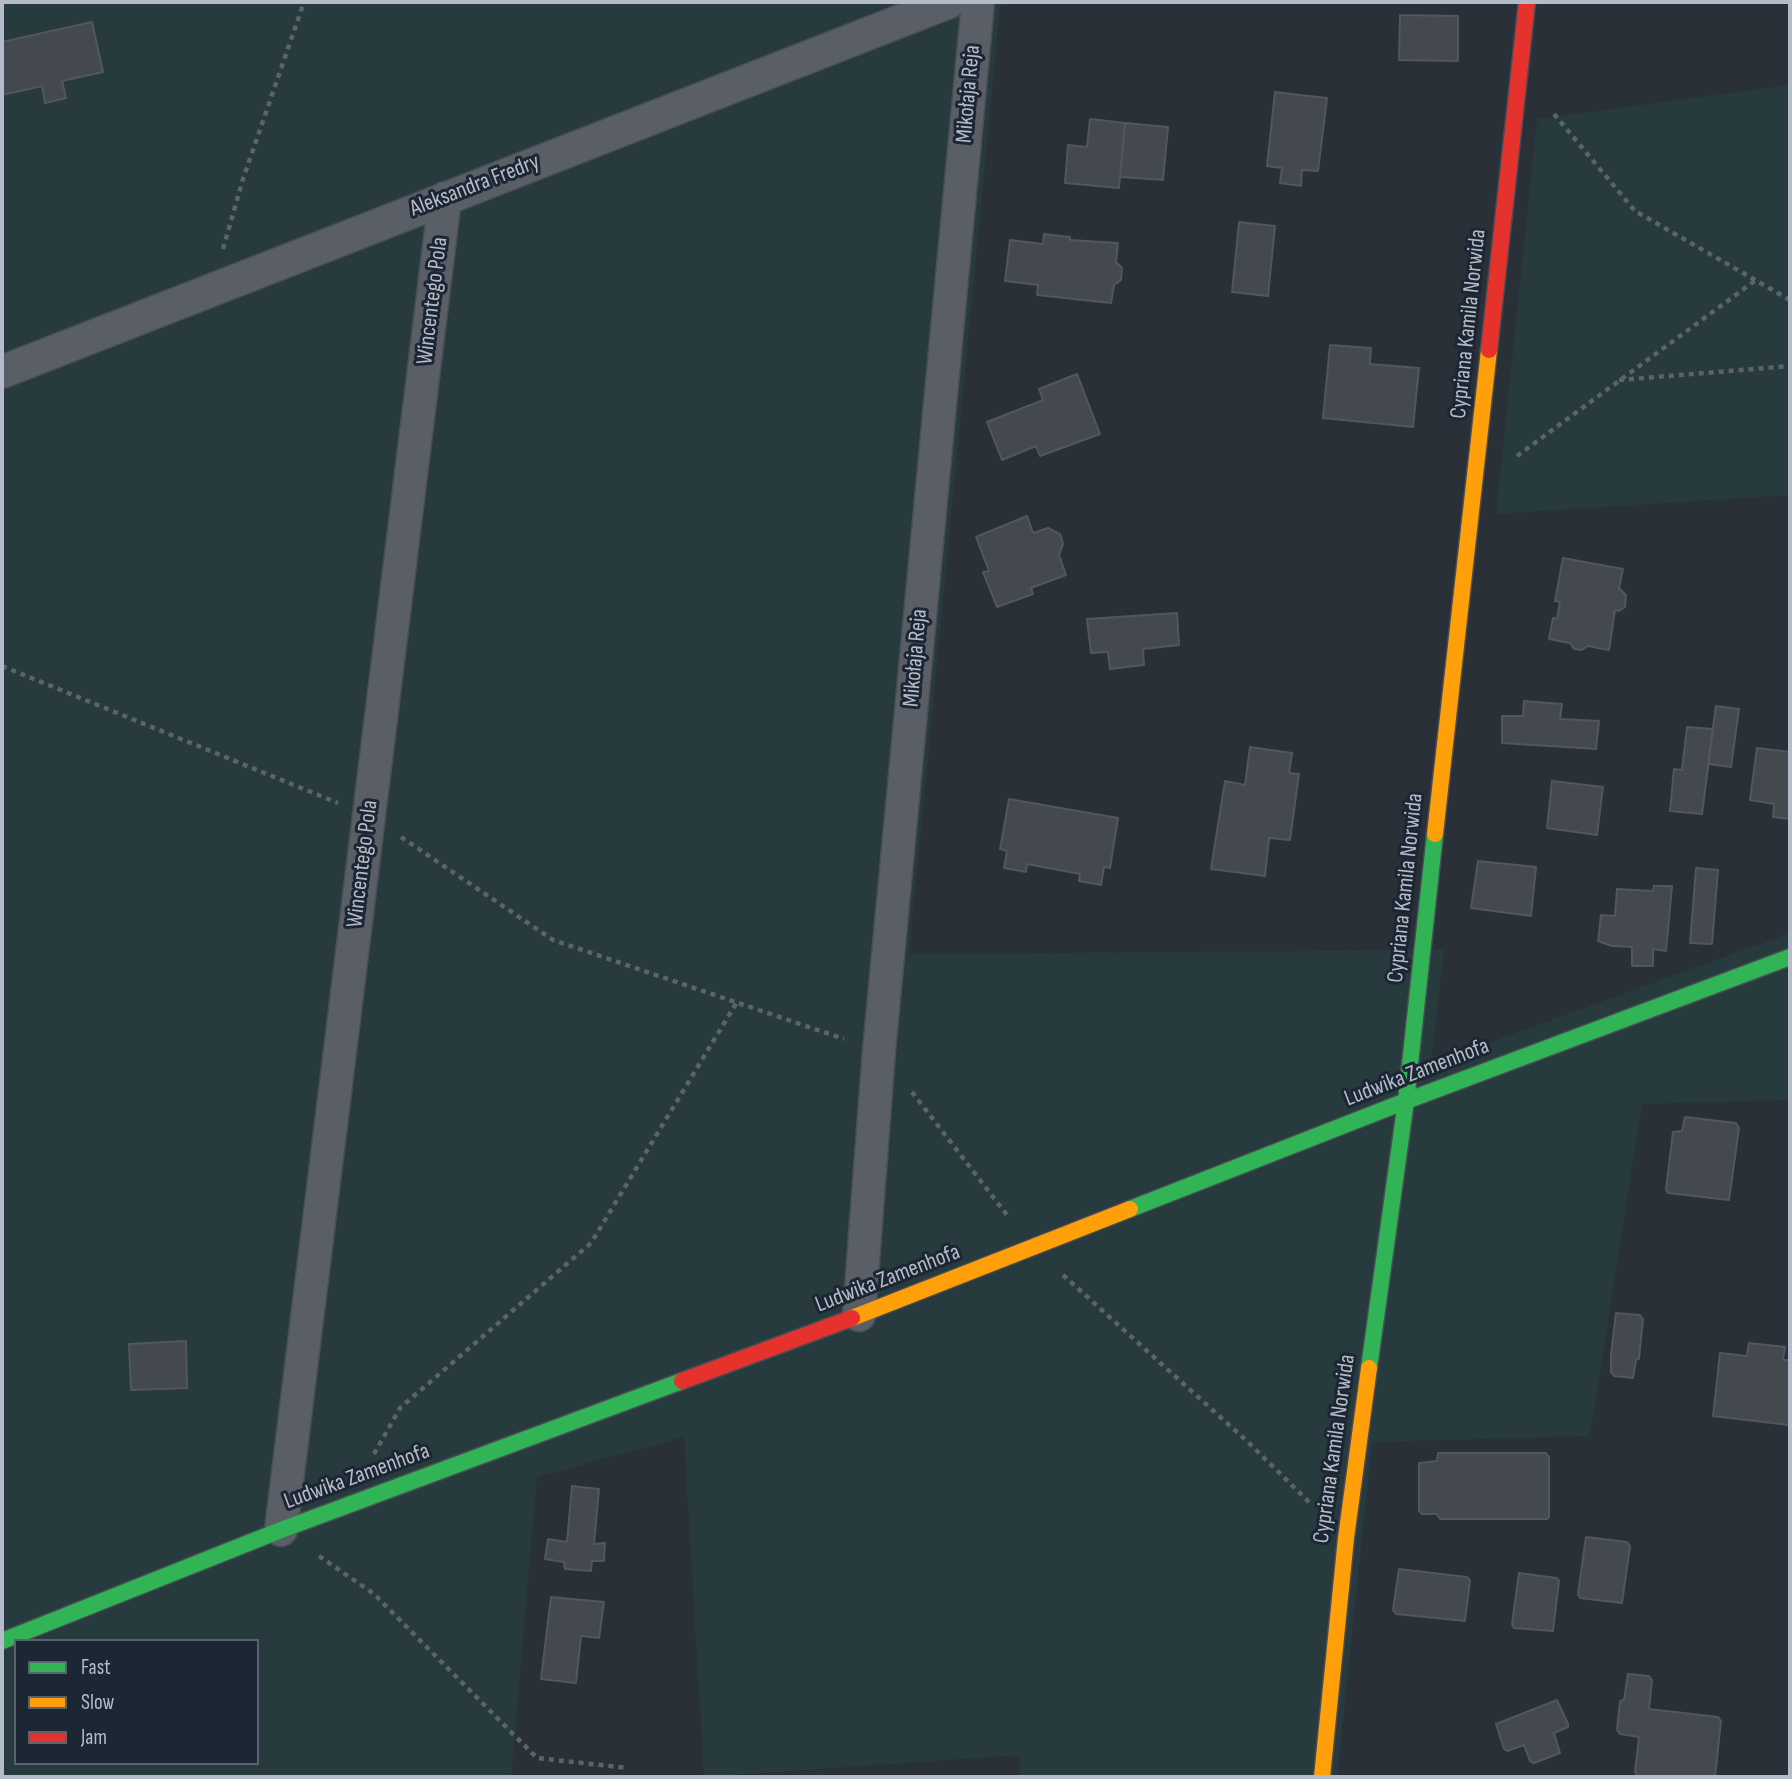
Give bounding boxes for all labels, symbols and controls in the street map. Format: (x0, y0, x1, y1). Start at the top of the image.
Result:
street label: Mikołaja Reja (951, 44, 987, 144)
street label: Aleksandra Fredry (406, 149, 544, 223)
street label: Cypriana Kamila Norwida (1445, 228, 1493, 420)
street label: Wincentego Pola (411, 236, 455, 366)
street label: Mikołaja Reja (898, 608, 934, 708)
street label: Cypriana Kamila Norwida (1382, 792, 1430, 984)
street label: Wincentego Pola (341, 799, 385, 929)
street label: Ludwika Zamenhofa (1341, 1033, 1493, 1113)
street label: Ludwika Zamenhofa (812, 1239, 964, 1319)
street label: Cypriana Kamila Norwida (1308, 1353, 1362, 1545)
street label: Ludwika Zamenhofa (281, 1438, 433, 1516)
legend (14, 1639, 259, 1765)
text: Fast (81, 1655, 111, 1680)
text: Slow (81, 1690, 114, 1715)
text: Jam (81, 1725, 107, 1750)

